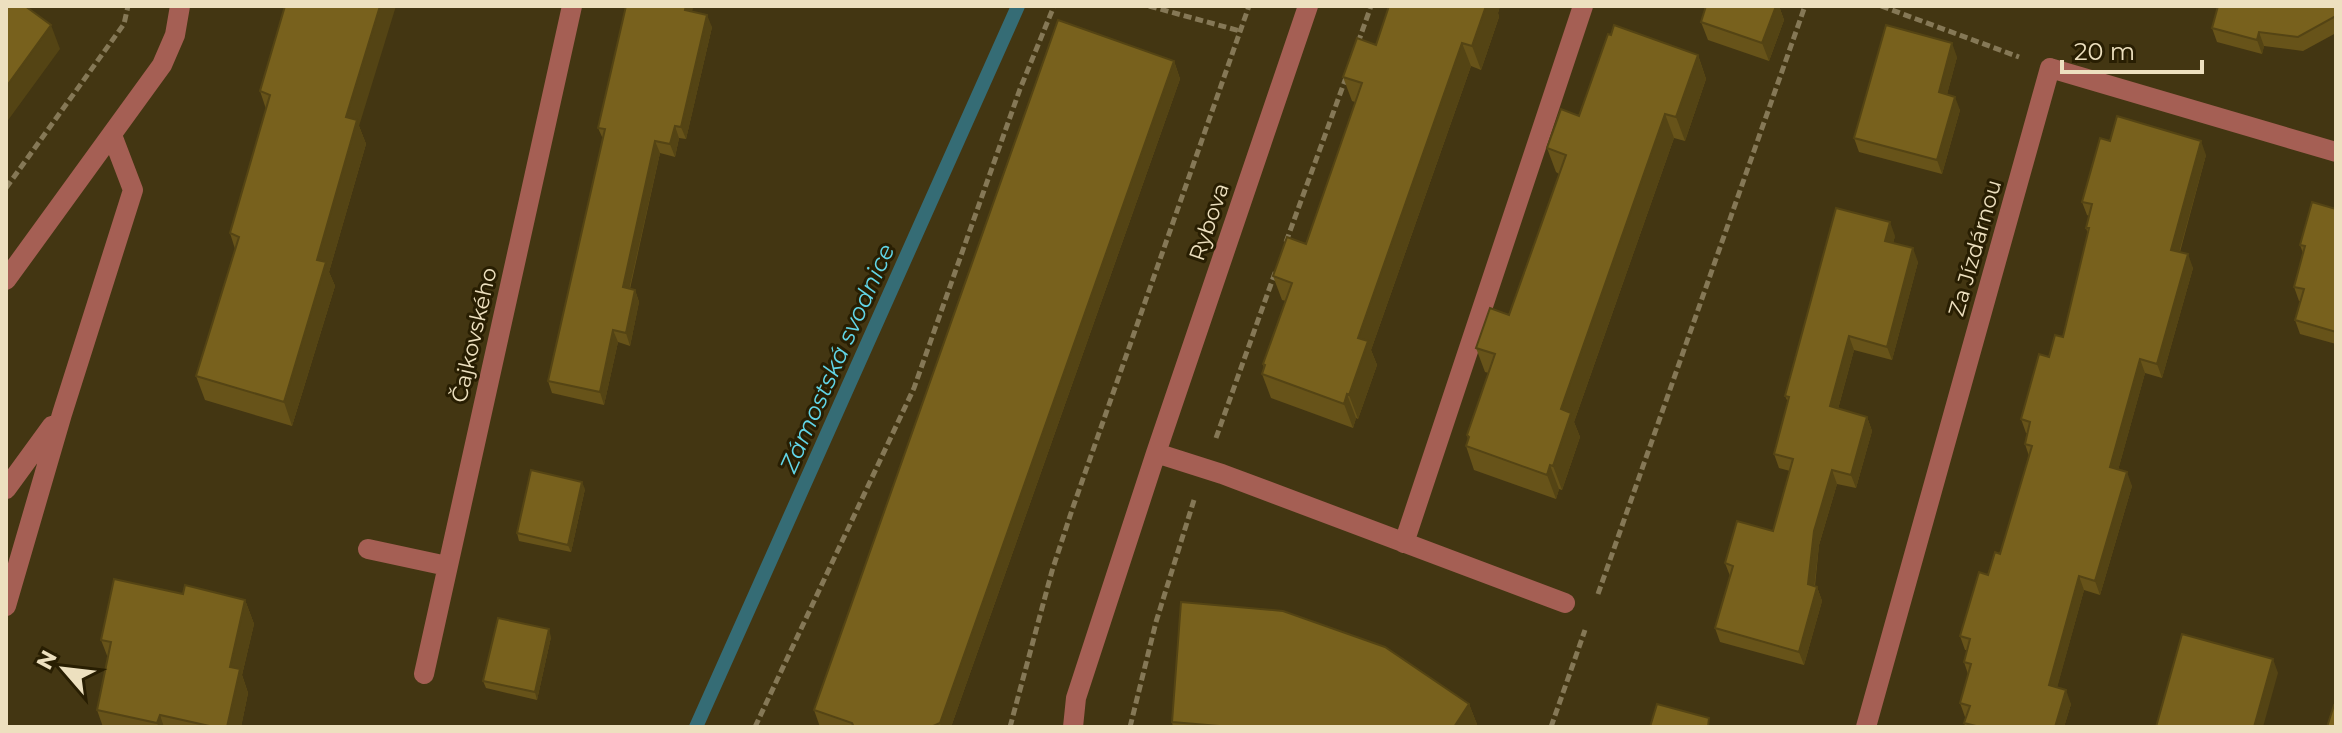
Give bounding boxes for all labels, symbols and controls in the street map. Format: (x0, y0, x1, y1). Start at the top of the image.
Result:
scale bar (2062, 24, 2202, 74)
text: 20 m (2074, 37, 2135, 66)
street label: Za Jízdárnou (1943, 176, 2007, 320)
street label: Rybova (1183, 179, 1235, 265)
water label: Zámostská svodnice (773, 239, 901, 478)
street label: Čajkovského (445, 265, 503, 405)
north arrow (24, 629, 104, 709)
text: N (31, 646, 63, 674)

